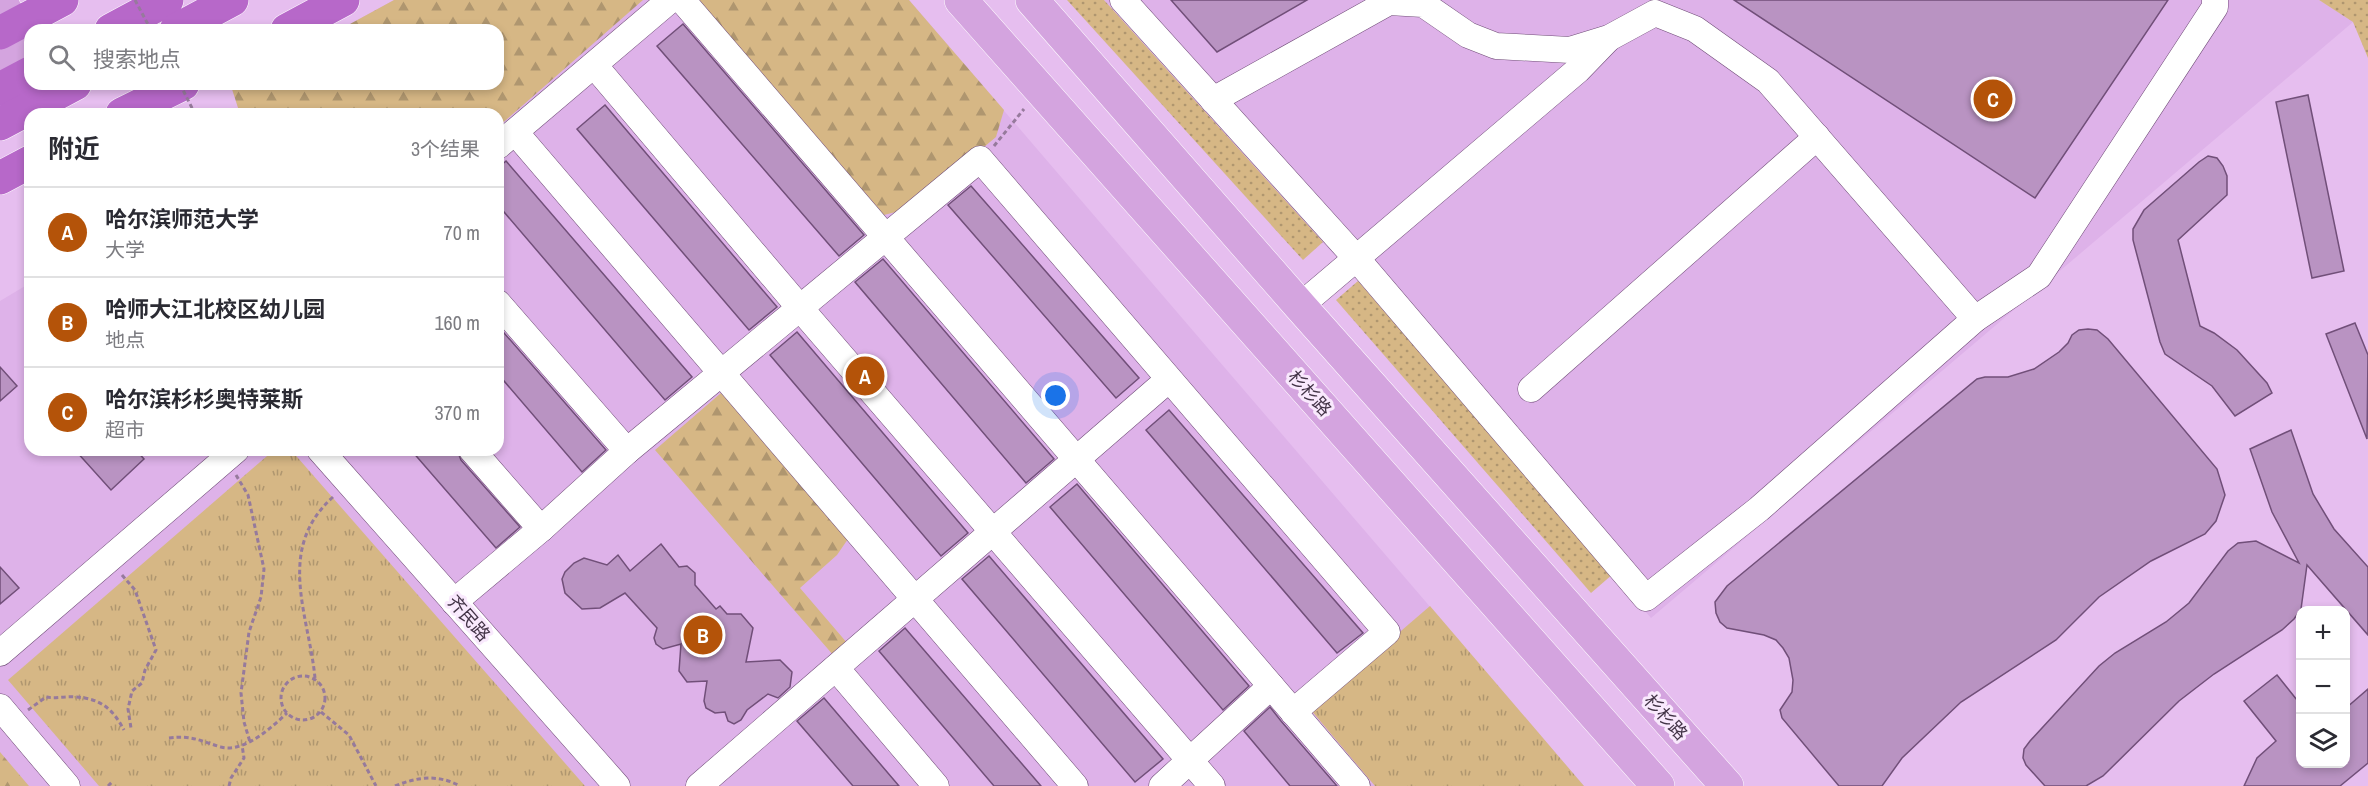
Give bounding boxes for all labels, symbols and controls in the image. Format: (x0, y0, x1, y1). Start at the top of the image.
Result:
search box (24, 24, 504, 90)
icon: search (45, 41, 78, 74)
text: 搜索地点 (93, 44, 181, 74)
pin: C (1974, 76, 2012, 122)
text: 附近 (48, 131, 100, 166)
text: 3个结果 (411, 135, 480, 162)
text: 哈尔滨师范大学 (105, 204, 259, 234)
text: A (62, 219, 73, 246)
text: 70 m (444, 219, 480, 246)
text: 大学 (105, 236, 145, 263)
text: 哈师大江北校区幼儿园 (105, 294, 325, 324)
text: B (62, 309, 73, 336)
text: 160 m (434, 309, 480, 336)
text: 地点 (105, 326, 145, 353)
pin: A (846, 354, 884, 398)
street label: 杉杉路 (1283, 365, 1337, 421)
your location (1041, 381, 1070, 410)
text: 哈尔滨杉杉奥特莱斯 (105, 384, 303, 414)
text: C (62, 399, 73, 426)
text: 370 m (434, 399, 480, 426)
text: 超市 (105, 416, 145, 443)
street label: 齐民路 (442, 589, 496, 647)
map controls (2296, 606, 2350, 768)
button: + (2296, 606, 2350, 660)
pin: B (684, 612, 722, 658)
button: − (2296, 660, 2350, 714)
street label: 杉杉路 (1639, 689, 1693, 745)
button: layers (2296, 714, 2350, 768)

